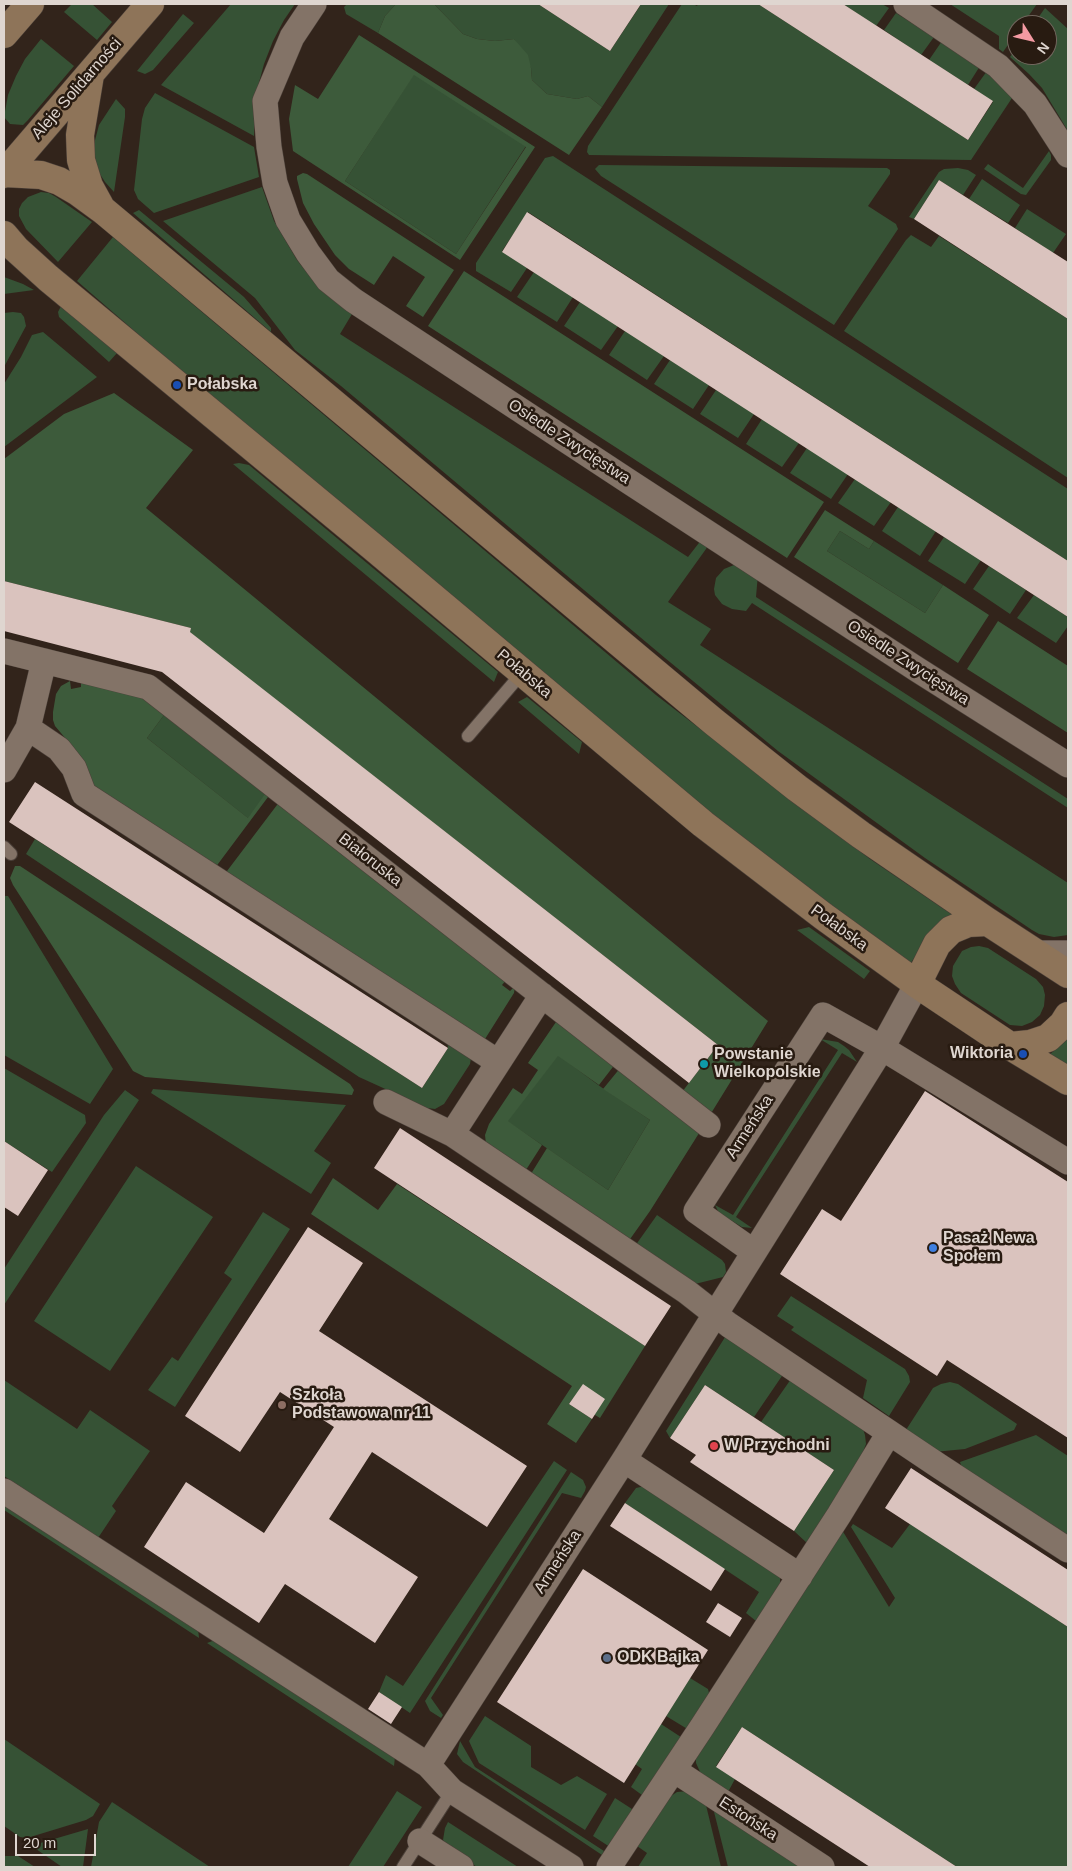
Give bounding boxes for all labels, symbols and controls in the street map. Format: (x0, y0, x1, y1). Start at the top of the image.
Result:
north arrow (1007, 15, 1057, 65)
street label: Aleje Solidarności (28, 35, 126, 143)
text: N (1034, 39, 1053, 57)
place label: Połabska (187, 375, 257, 395)
marker: Połabska (171, 379, 183, 391)
street label: Osiedle Zwycięstwa (504, 395, 634, 489)
street label: Osiedle Zwycięstwa (843, 616, 973, 710)
street label: Połabska (493, 645, 555, 703)
street label: Białoruska (335, 829, 405, 891)
street label: Połabska (807, 901, 871, 955)
place label: Wiktoria (950, 1044, 1013, 1064)
place label: Powstanie Wielkopolskie (714, 1045, 821, 1083)
marker: Wiktoria (1017, 1048, 1029, 1060)
marker: Powstanie Wielkopolskie (698, 1058, 710, 1070)
street label: Armeńska (722, 1092, 778, 1162)
place label: Pasaż Newa Społem (943, 1229, 1035, 1267)
marker: Pasaż Newa Społem (927, 1242, 939, 1254)
place label: Szkoła Podstawowa nr 11 (292, 1386, 431, 1424)
marker: Szkoła Podstawowa nr 11 (276, 1399, 288, 1411)
place label: W Przychodni (724, 1436, 830, 1456)
marker: W Przychodni (708, 1440, 720, 1452)
street label: Armeńska (530, 1527, 586, 1597)
place label: ODK Bajka (617, 1648, 700, 1668)
marker: ODK Bajka (601, 1652, 613, 1664)
street label: Estońska (715, 1793, 781, 1845)
scale bar (18, 1824, 99, 1856)
text: 20 m (23, 1834, 56, 1851)

